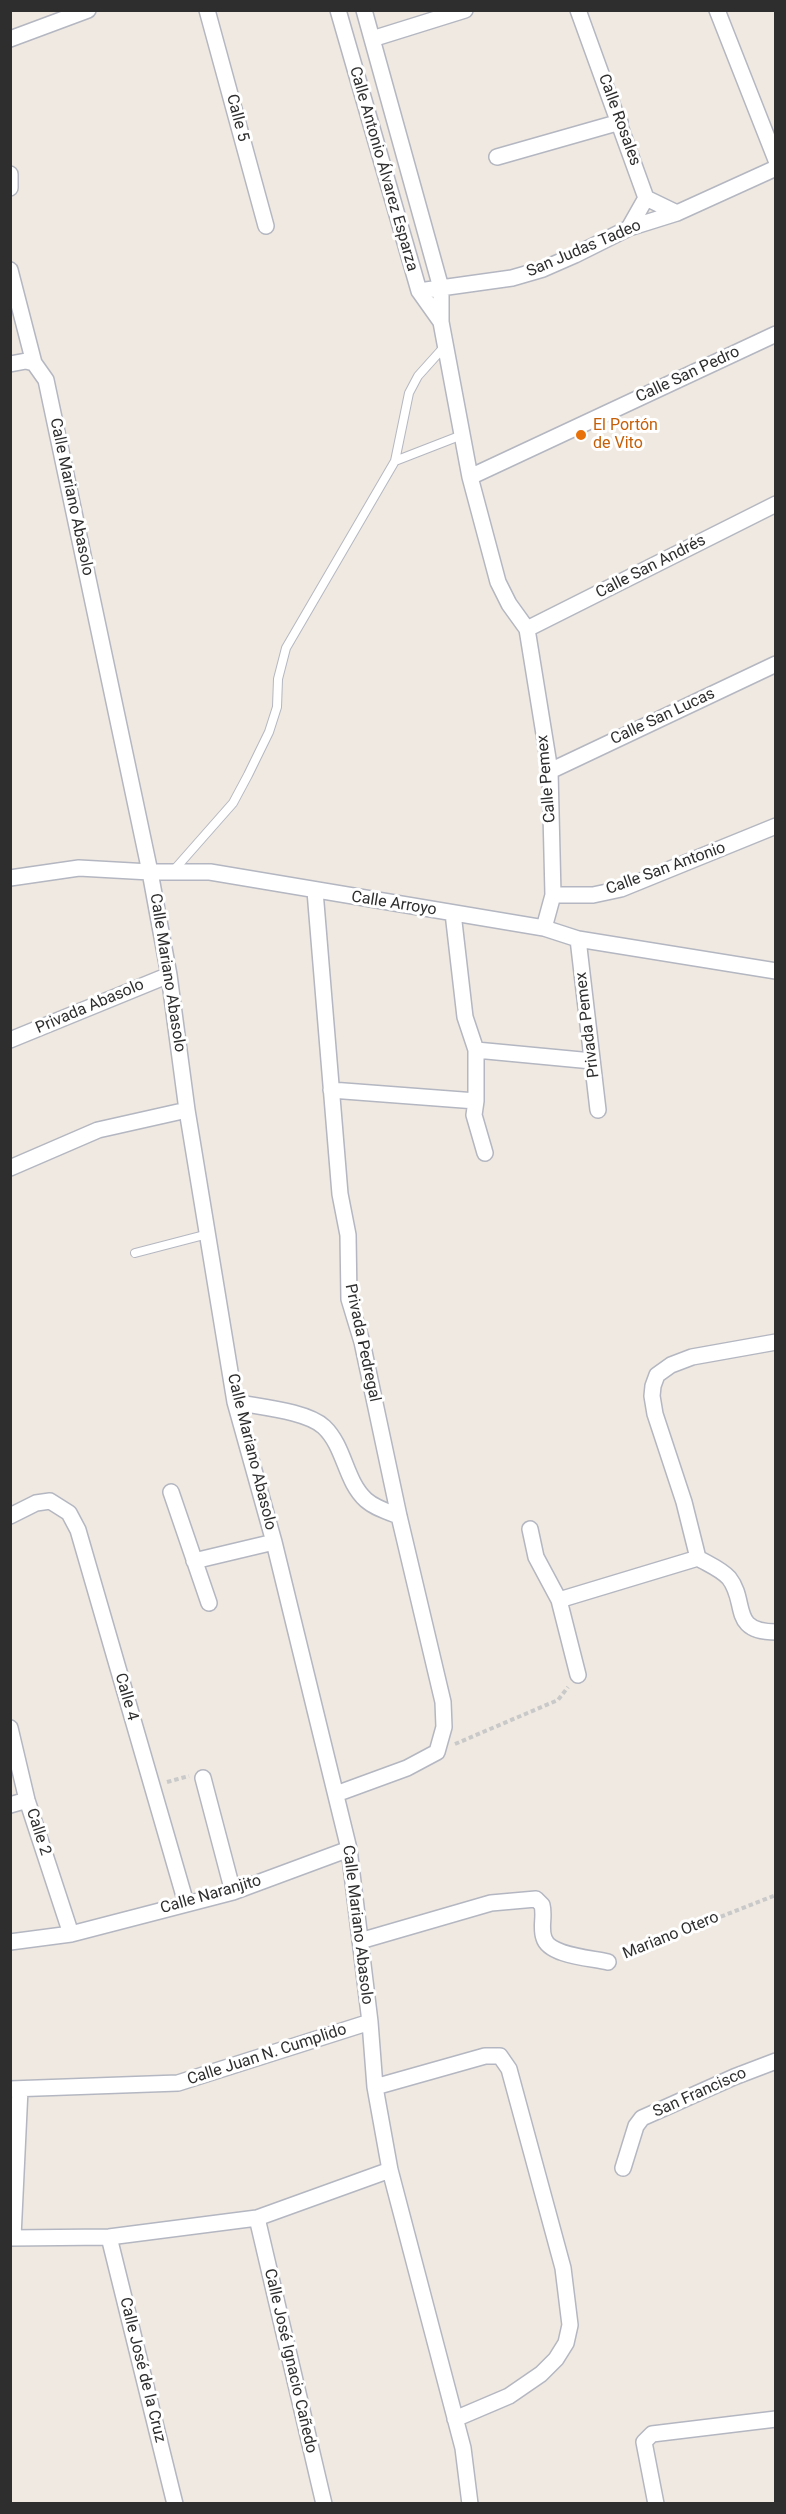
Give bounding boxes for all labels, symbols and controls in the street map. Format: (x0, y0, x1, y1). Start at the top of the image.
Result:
street label: Calle Antonio Álvarez Esparza (345, 64, 421, 274)
street label: Calle Rosales (594, 72, 644, 168)
street label: Calle 5 (221, 92, 253, 144)
street label: San Judas Tadeo (524, 216, 644, 282)
street label: Calle San Pedro (633, 343, 743, 407)
place label: El Portón de Vito (593, 416, 658, 454)
street label: Calle Mariano Abasolo (45, 417, 97, 577)
marker: El Portón de Vito (574, 428, 588, 442)
street label: Calle San Andrés (593, 531, 709, 603)
street label: Calle San Lucas (608, 684, 718, 750)
street label: Calle Pemex (534, 734, 560, 824)
street label: Calle San Antonio (604, 838, 728, 900)
street label: Calle Arroyo (350, 888, 438, 920)
street label: Calle Mariano Abasolo (145, 892, 189, 1054)
street label: Privada Pemex (572, 971, 604, 1079)
street label: Privada Abasolo (33, 976, 147, 1038)
street label: Privada Pedregal (340, 1282, 384, 1404)
street label: Calle Mariano Abasolo (222, 1372, 280, 1532)
street label: Calle 4 (110, 1671, 142, 1723)
street label: Calle 2 (21, 1806, 55, 1858)
street label: Calle Mariano Abasolo (338, 1844, 376, 2006)
street label: Calle Naranjito (158, 1871, 264, 1919)
street label: Mariano Otero (620, 1908, 722, 1964)
street label: Calle Juan N. Cumplido (185, 2020, 349, 2090)
street label: San Francisco (650, 2064, 750, 2122)
street label: Calle José Ignacio Cañedo (259, 2267, 321, 2455)
street label: Calle José de la Cruz (115, 2296, 169, 2444)

